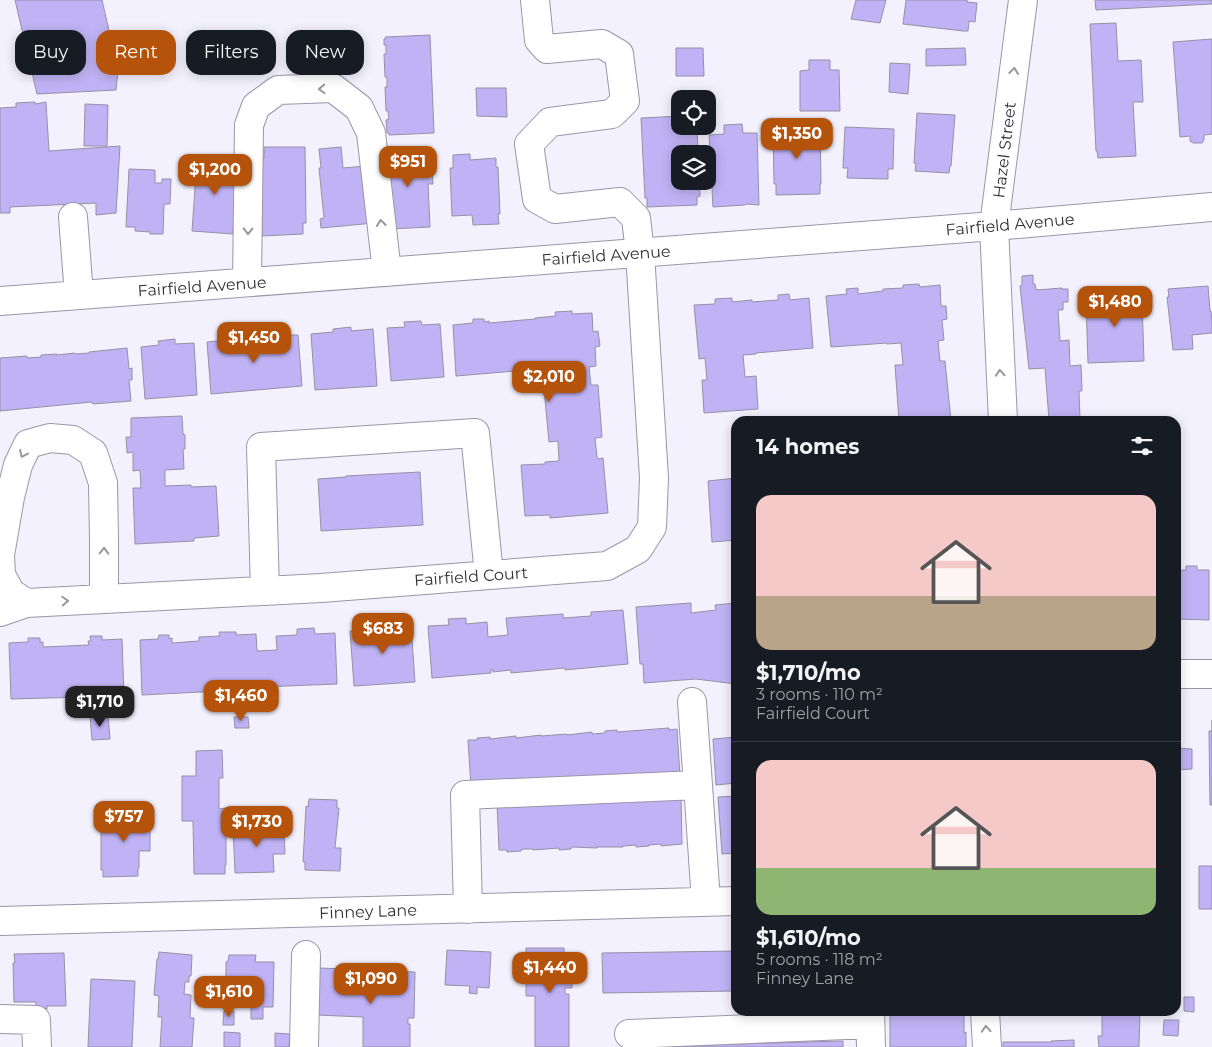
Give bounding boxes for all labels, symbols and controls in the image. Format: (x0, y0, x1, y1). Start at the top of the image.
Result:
chip: Buy (15, 30, 86, 75)
chip: Rent (96, 30, 176, 75)
chip: Filters (186, 30, 276, 75)
chip: New (286, 30, 364, 75)
one-way arrow (1008, 67, 1019, 75)
one-way arrow (317, 84, 325, 94)
map controls (671, 90, 716, 190)
button: locate (671, 90, 716, 135)
street label: Hazel Street (989, 100, 1020, 199)
pin: $1,350 (756, 118, 838, 160)
text: $1,350 (772, 124, 822, 143)
button: layers (671, 145, 716, 190)
pin: $951 (378, 146, 438, 188)
text: $951 (390, 152, 426, 171)
pin: $1,200 (174, 154, 256, 196)
text: $1,200 (189, 160, 241, 179)
street label: Fairfield Avenue (945, 209, 1075, 240)
one-way arrow (376, 219, 387, 227)
one-way arrow (243, 228, 253, 236)
street label: Fairfield Avenue (541, 242, 671, 269)
street label: Fairfield Avenue (137, 273, 267, 300)
pin: $1,480 (1074, 286, 1156, 328)
text: $1,480 (1088, 292, 1142, 311)
pin: $1,450 (213, 322, 295, 364)
text: $1,450 (228, 328, 280, 347)
pin: $2,010 (508, 360, 590, 403)
text: $2,010 (523, 367, 575, 386)
one-way arrow (995, 368, 1006, 376)
icon: filters (1128, 432, 1156, 460)
text: 14 homes (756, 434, 860, 459)
one-way arrow (19, 449, 29, 458)
icon: home (911, 527, 1001, 617)
one-way arrow (99, 546, 109, 554)
street label: Fairfield Court (414, 563, 529, 590)
one-way arrow (62, 596, 69, 606)
pin: $683 (353, 612, 413, 655)
text: $683 (363, 619, 403, 638)
text: $1,710/mo (756, 660, 861, 685)
pin: $1,460 (200, 680, 282, 722)
text: 3 rooms · 110 m² (756, 685, 883, 704)
pin: $1,710 (59, 686, 141, 728)
text: $1,460 (215, 686, 267, 705)
text: $1,710 (76, 692, 124, 711)
text: Fairfield Court (756, 704, 870, 723)
icon: home (911, 793, 1001, 883)
pin: $757 (94, 800, 154, 843)
pin: $1,730 (216, 806, 298, 848)
text: $757 (105, 807, 143, 826)
text: $1,730 (232, 812, 282, 831)
street label: Finney Lane (319, 900, 417, 923)
text: $1,610/mo (756, 925, 861, 950)
text: 5 rooms · 118 m² (756, 950, 883, 969)
pin: $1,440 (509, 952, 591, 994)
text: $1,440 (523, 958, 577, 977)
pin: $1,090 (330, 962, 412, 1005)
text: $1,090 (345, 969, 397, 988)
text: Finney Lane (756, 969, 854, 988)
pin: $1,610 (188, 976, 270, 1018)
text: $1,610 (205, 982, 253, 1001)
one-way arrow (981, 1025, 992, 1033)

